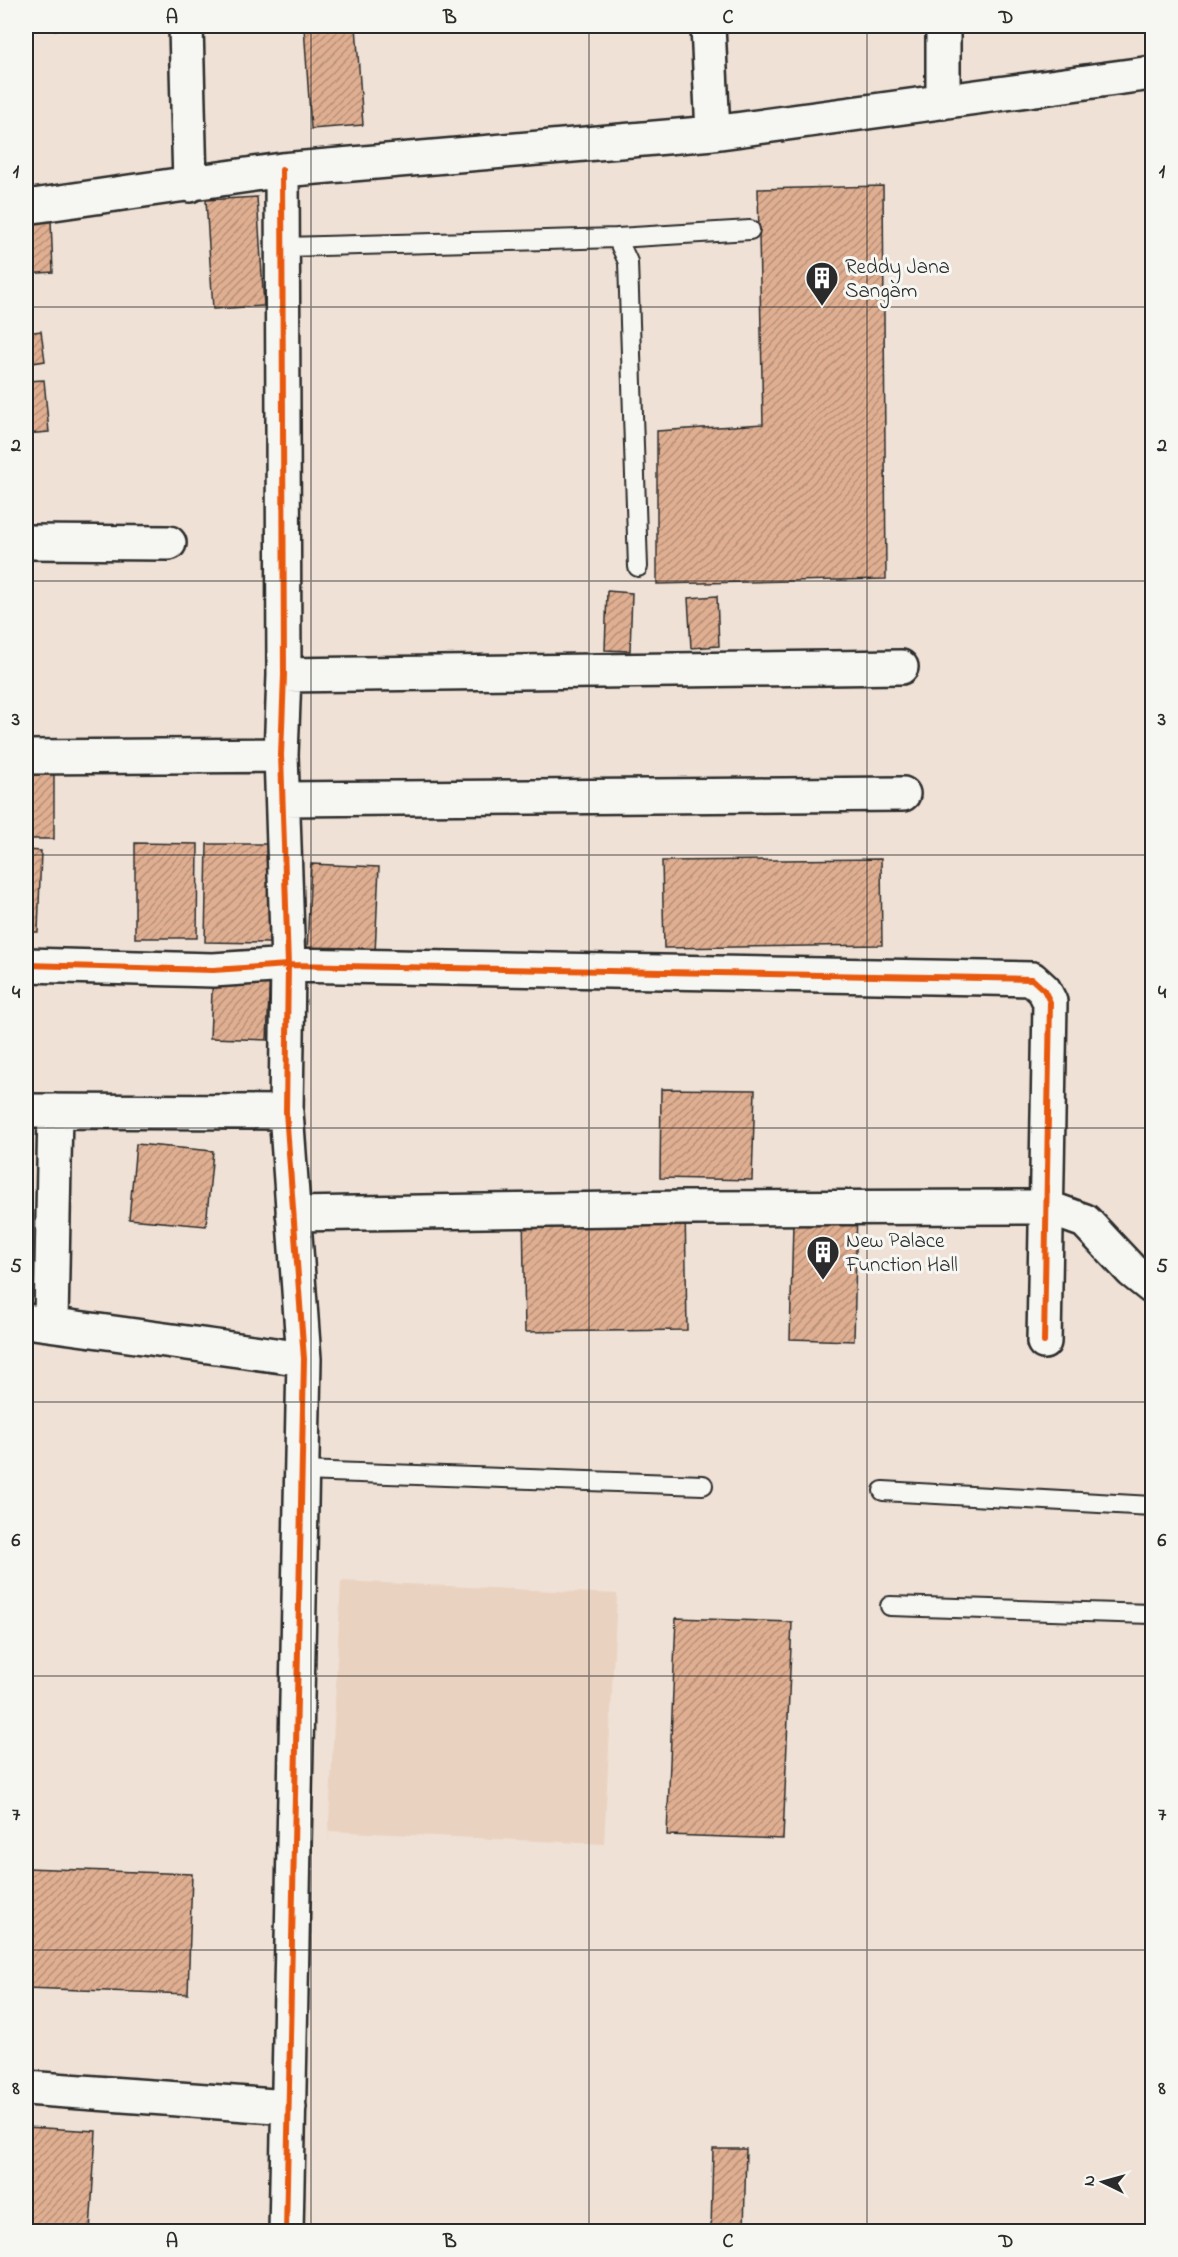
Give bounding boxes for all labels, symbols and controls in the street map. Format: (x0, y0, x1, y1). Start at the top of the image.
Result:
text: A (166, 4, 178, 33)
text: B (442, 4, 457, 33)
text: C (723, 4, 734, 33)
text: D (998, 4, 1013, 33)
text: 1 (13, 158, 20, 187)
text: 1 (1159, 158, 1166, 187)
place label: Reddy Jana Sangam (845, 253, 950, 309)
building icon: Reddy Jana Sangam (804, 260, 840, 307)
text: 2 (10, 432, 21, 461)
text: 2 (1156, 432, 1167, 461)
text: 3 (11, 706, 20, 735)
text: 3 (1157, 706, 1166, 735)
text: 4 (12, 979, 21, 1008)
text: 4 (1158, 979, 1167, 1008)
place label: New Palace Function Hall (845, 1227, 958, 1281)
building icon: New Palace Function Hall (805, 1234, 841, 1281)
text: 5 (10, 1253, 22, 1282)
text: 5 (1156, 1253, 1168, 1282)
text: 6 (12, 1527, 21, 1556)
text: 6 (1158, 1527, 1167, 1556)
text: 7 (12, 1801, 21, 1830)
text: 7 (1158, 1801, 1167, 1830)
text: 8 (11, 2075, 20, 2104)
text: 8 (1157, 2075, 1166, 2104)
north arrow (1073, 2152, 1133, 2212)
text: N (1078, 2174, 1102, 2187)
text: A (166, 2228, 178, 2257)
text: B (442, 2228, 457, 2257)
text: C (723, 2228, 734, 2257)
text: D (998, 2228, 1013, 2257)

